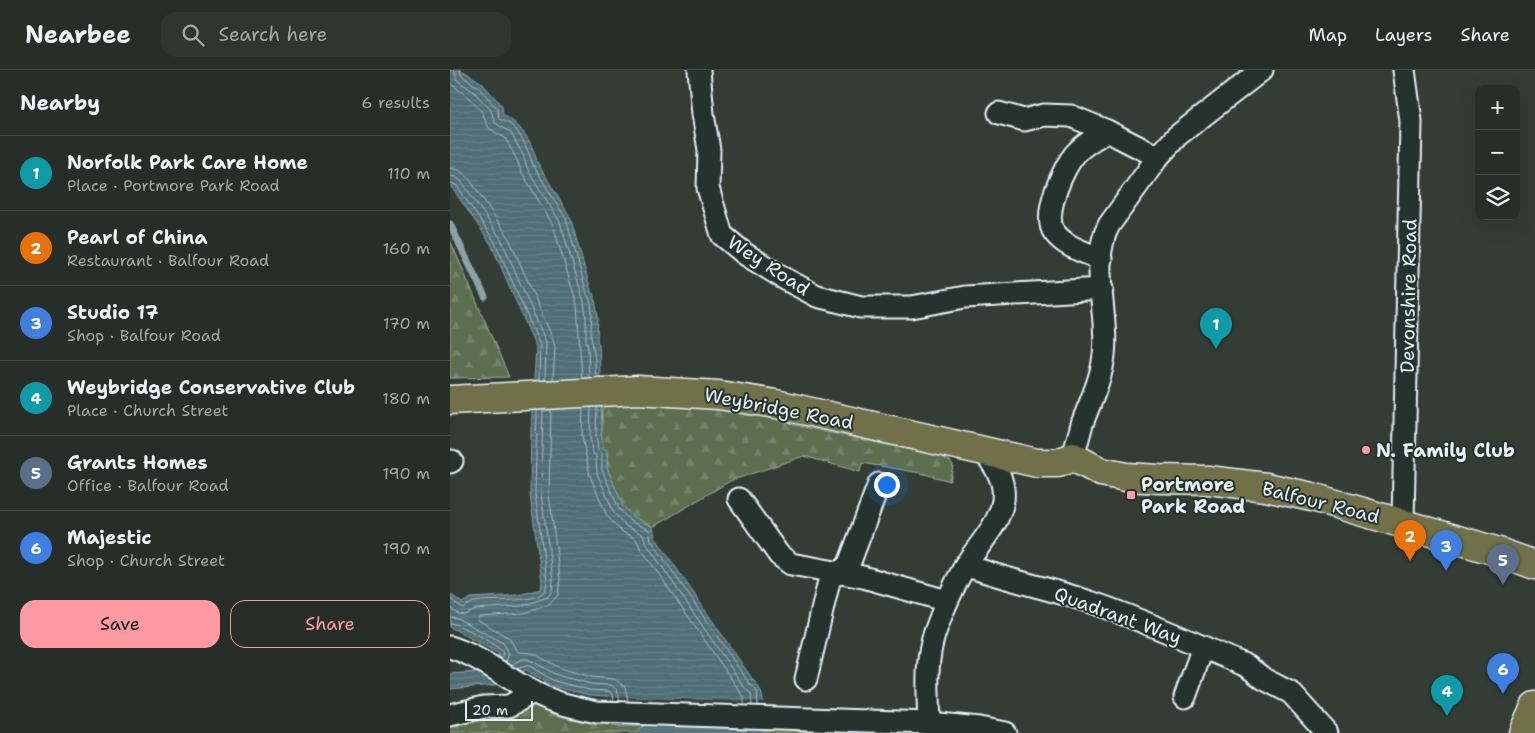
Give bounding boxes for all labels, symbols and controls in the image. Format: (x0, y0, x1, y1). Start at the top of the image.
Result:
search box (161, 12, 511, 57)
text: Nearbee (25, 19, 131, 51)
icon: search (179, 21, 207, 49)
text: Search here (219, 22, 327, 47)
text: Map (1309, 23, 1347, 47)
text: Layers (1375, 23, 1432, 47)
text: Share (1460, 23, 1510, 47)
map controls (1475, 85, 1520, 220)
button: + (1475, 85, 1520, 130)
text: Nearby (20, 89, 100, 117)
text: 6 results (361, 92, 430, 113)
button: − (1475, 130, 1520, 175)
text: Norfolk Park Care Home (67, 150, 308, 175)
text: 1 (32, 163, 40, 184)
text: 110 m (387, 163, 430, 184)
text: Place · Portmore Park Road (67, 175, 280, 196)
button: layers (1475, 175, 1520, 220)
street label: Devonshire Road (1395, 219, 1422, 373)
text: Pearl of China (67, 225, 207, 250)
street label: Wey Road (723, 230, 815, 301)
text: 2 (30, 238, 42, 259)
text: 160 m (383, 238, 430, 259)
text: Restaurant · Balfour Road (67, 250, 269, 271)
text: Studio 17 (67, 300, 158, 325)
pin: 1 (1200, 308, 1232, 349)
text: 3 (30, 313, 42, 334)
text: 170 m (383, 313, 430, 334)
text: Shop · Balfour Road (67, 325, 221, 346)
text: Weybridge Conservative Club (67, 375, 355, 400)
street label: Weybridge Road (702, 382, 856, 435)
text: 4 (30, 388, 42, 409)
text: 180 m (382, 388, 430, 409)
text: Place · Church Street (67, 400, 229, 421)
place label: N. Family Club (1376, 438, 1515, 463)
marker: N. Family Club (1360, 444, 1372, 456)
text: Grants Homes (67, 450, 208, 475)
text: 5 (31, 463, 41, 484)
text: 190 m (383, 463, 430, 484)
your location (874, 472, 900, 498)
place label: Portmore Park Road (1141, 472, 1245, 519)
text: Office · Balfour Road (67, 475, 229, 496)
street label: Balfour Road (1260, 476, 1382, 529)
marker: Portmore Park Road (1125, 489, 1137, 501)
pin: 2 (1394, 520, 1426, 561)
text: Majestic (67, 525, 152, 550)
pin: 3 (1430, 530, 1462, 571)
text: 6 (30, 538, 42, 559)
text: 190 m (383, 538, 430, 559)
pin: 5 (1487, 544, 1519, 585)
text: Shop · Church Street (67, 550, 225, 571)
street label: Quadrant Way (1051, 581, 1185, 650)
button: Save (20, 600, 220, 648)
button: Share (230, 600, 430, 648)
pin: 6 (1487, 653, 1519, 694)
pin: 4 (1431, 675, 1463, 716)
scale bar (465, 698, 532, 721)
text: 20 m (472, 701, 508, 719)

